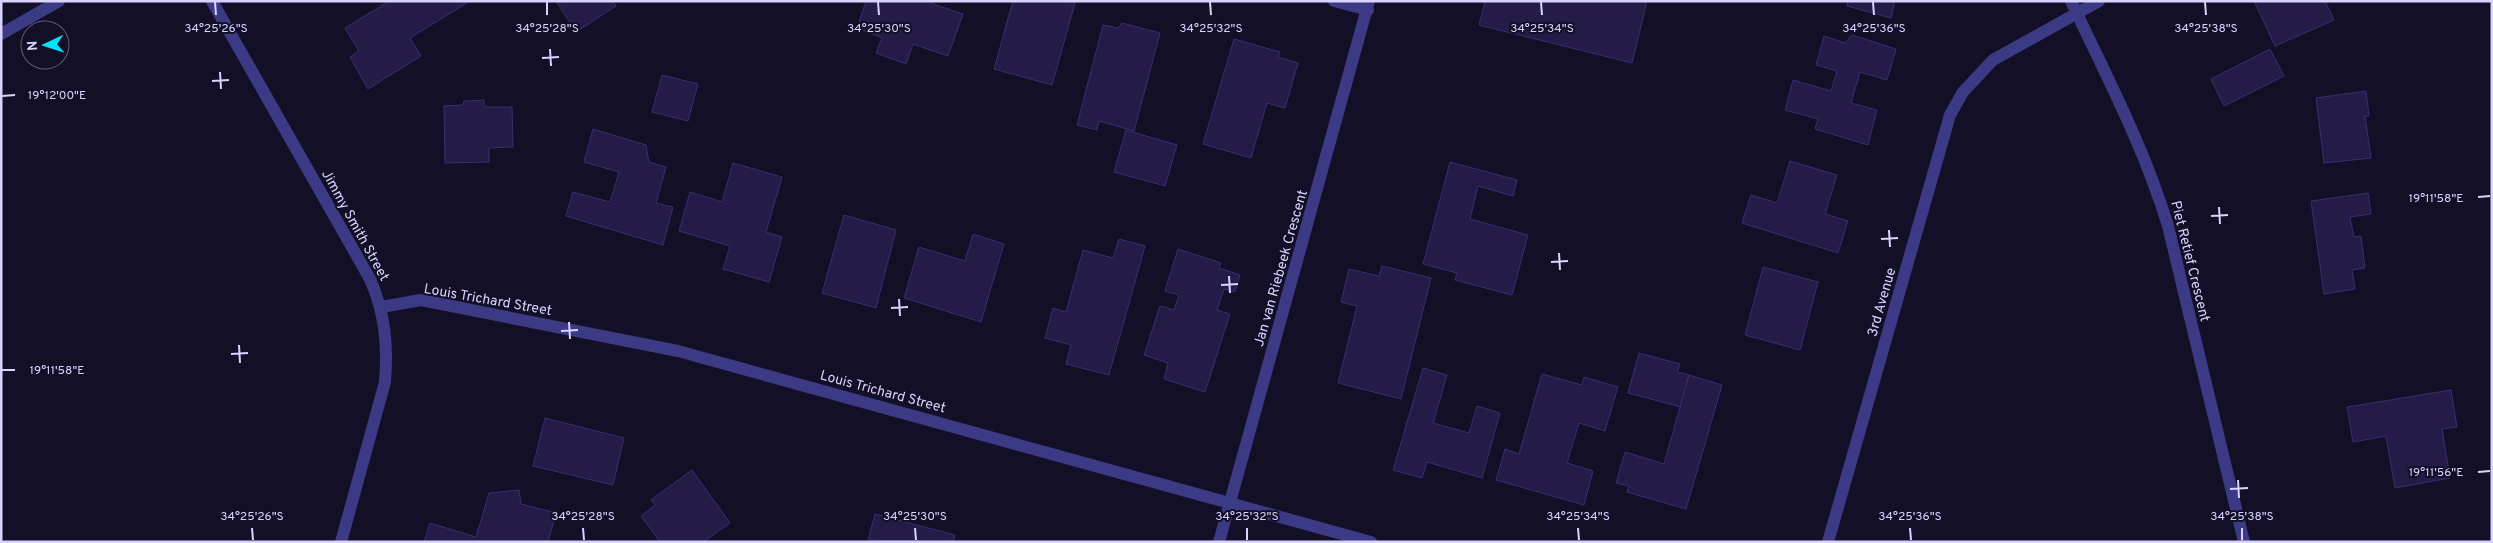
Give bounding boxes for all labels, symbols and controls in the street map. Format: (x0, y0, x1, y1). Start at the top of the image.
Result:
north arrow (20, 20, 70, 70)
text: 34°25'26"S (184, 21, 248, 37)
text: 34°25'28"S (515, 21, 579, 37)
text: 34°25'30"S (847, 21, 911, 37)
text: 34°25'32"S (1179, 21, 1243, 37)
text: 34°25'34"S (1510, 21, 1574, 37)
text: 34°25'36"S (1842, 21, 1906, 37)
text: 34°25'38"S (2174, 21, 2238, 37)
text: N (25, 40, 42, 51)
text: 19°12'00"E (28, 88, 86, 104)
street label: Jimmy Smith Street (317, 167, 392, 284)
street label: Jan van Riebeek Crescent (1251, 188, 1312, 349)
text: 19°11'58"E (2409, 191, 2463, 207)
street label: Piet Retief Crescent (2166, 199, 2213, 324)
street label: 3rd Avenue (1864, 266, 1900, 339)
street label: Louis Trichard Street (422, 281, 553, 320)
text: 19°11'58"E (30, 363, 84, 379)
street label: Louis Trichard Street (818, 367, 947, 417)
text: 19°11'56"E (2409, 465, 2463, 481)
text: 34°25'26"S (220, 509, 284, 525)
text: 34°25'28"S (551, 509, 615, 525)
text: 34°25'30"S (883, 509, 947, 525)
text: 34°25'32"S (1215, 509, 1279, 525)
text: 34°25'34"S (1546, 509, 1610, 525)
text: 34°25'36"S (1878, 509, 1942, 525)
text: 34°25'38"S (2210, 509, 2274, 525)

